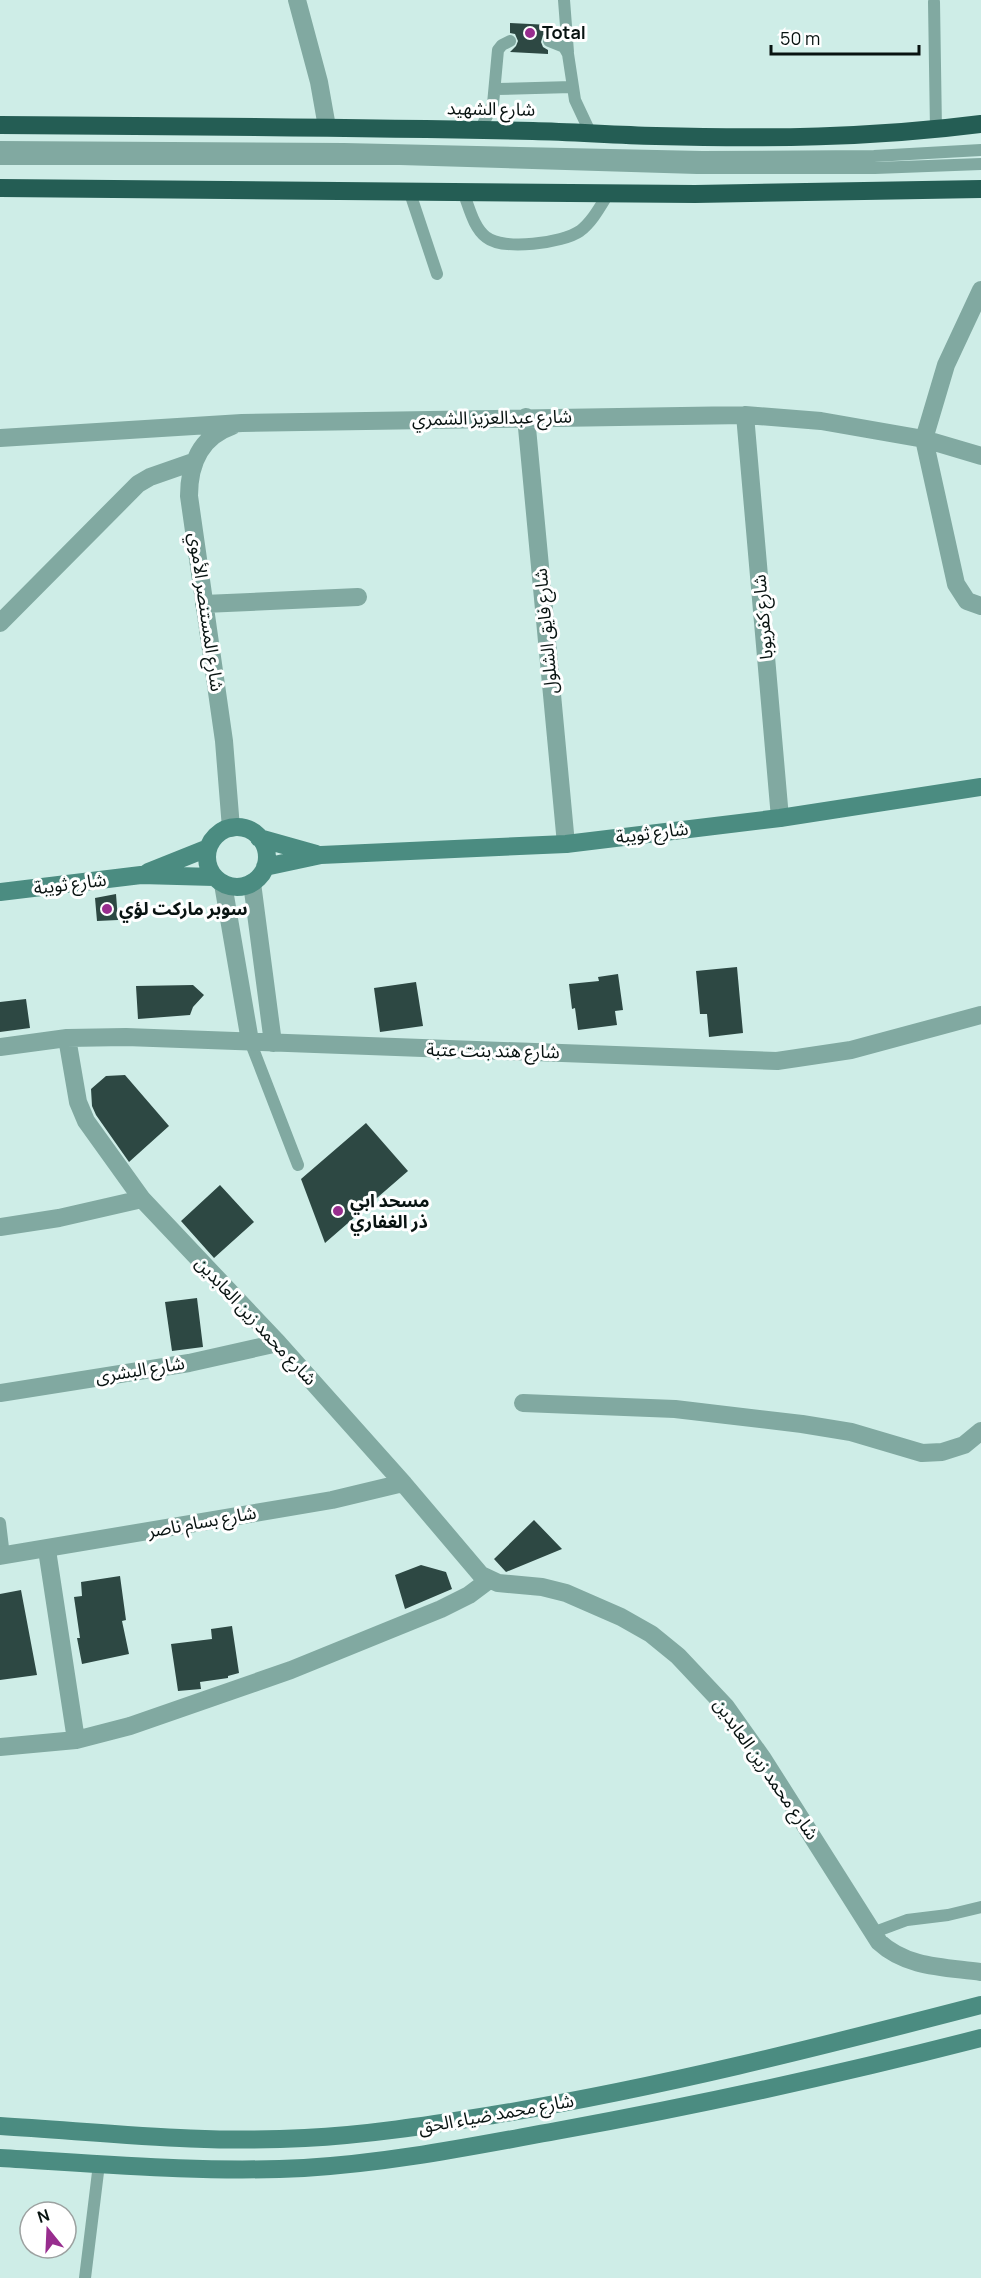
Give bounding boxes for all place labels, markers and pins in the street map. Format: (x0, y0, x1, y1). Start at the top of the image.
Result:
place label: Total (542, 20, 586, 44)
marker: Total (523, 26, 537, 40)
place label: سوبر ماركت لؤي (119, 896, 248, 923)
marker: سوبر ماركت لؤي (100, 902, 114, 916)
place label: مسحد ابي ذر الغفاري (350, 1188, 430, 1236)
marker: مسحد ابي ذر الغفاري (331, 1204, 345, 1218)

